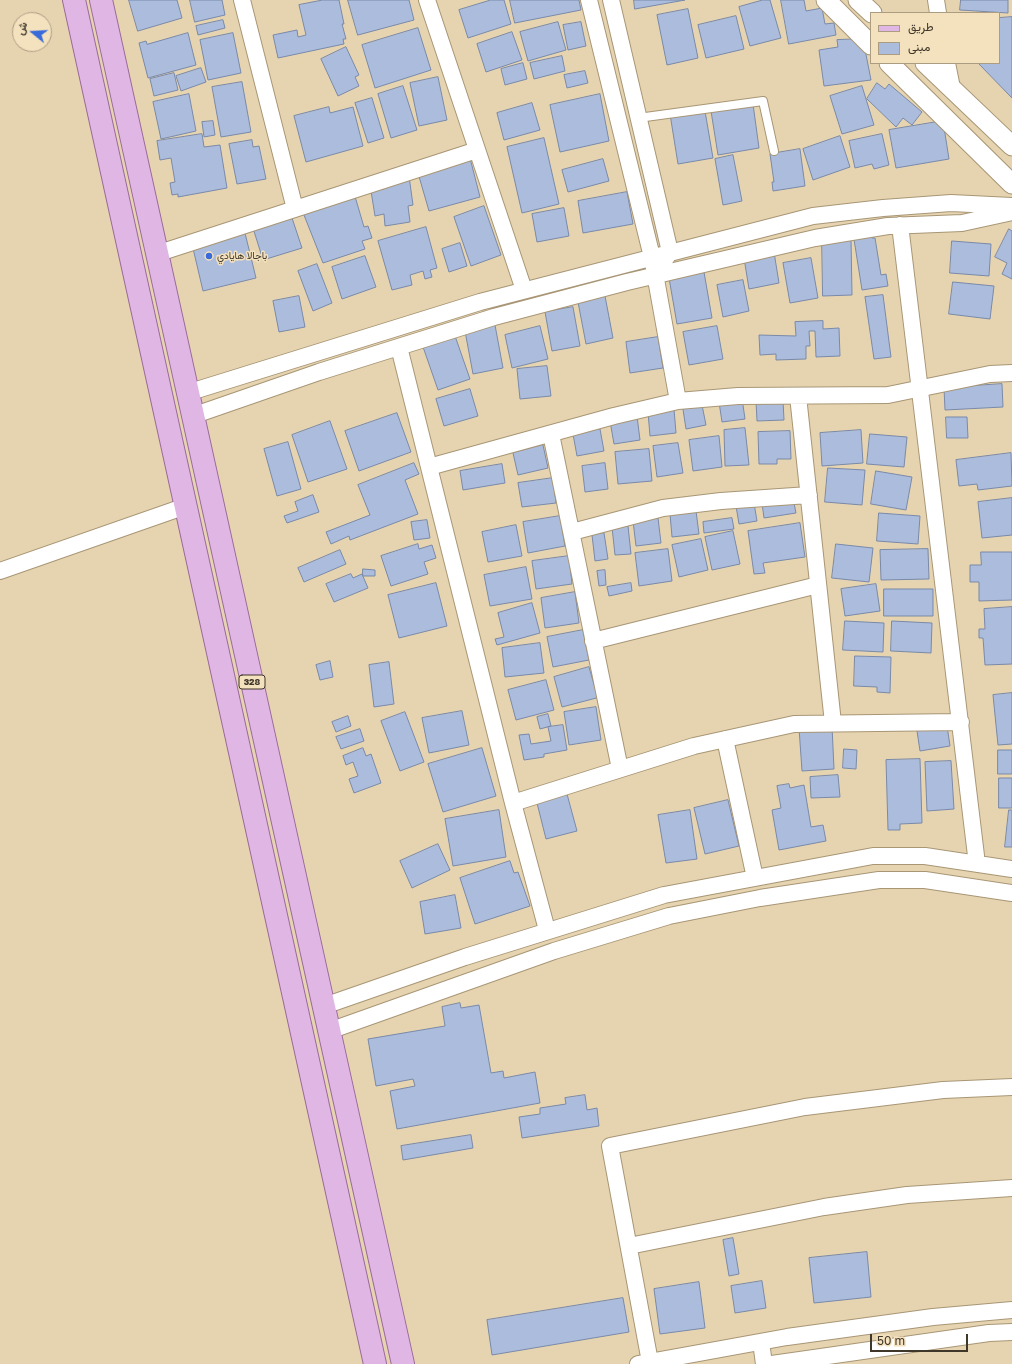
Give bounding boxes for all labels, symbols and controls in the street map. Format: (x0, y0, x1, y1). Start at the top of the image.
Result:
north arrow (12, 12, 52, 52)
legend (870, 12, 1000, 64)
text: طريق (908, 19, 933, 34)
text: ش (13, 20, 29, 37)
text: مبنى (908, 39, 930, 54)
place label: باجالا هايادي (217, 250, 267, 262)
marker: باجالا هايادي (204, 251, 214, 261)
road number: 328 (239, 675, 265, 689)
scale bar (872, 1326, 970, 1352)
text: 50 m (877, 1333, 905, 1348)

